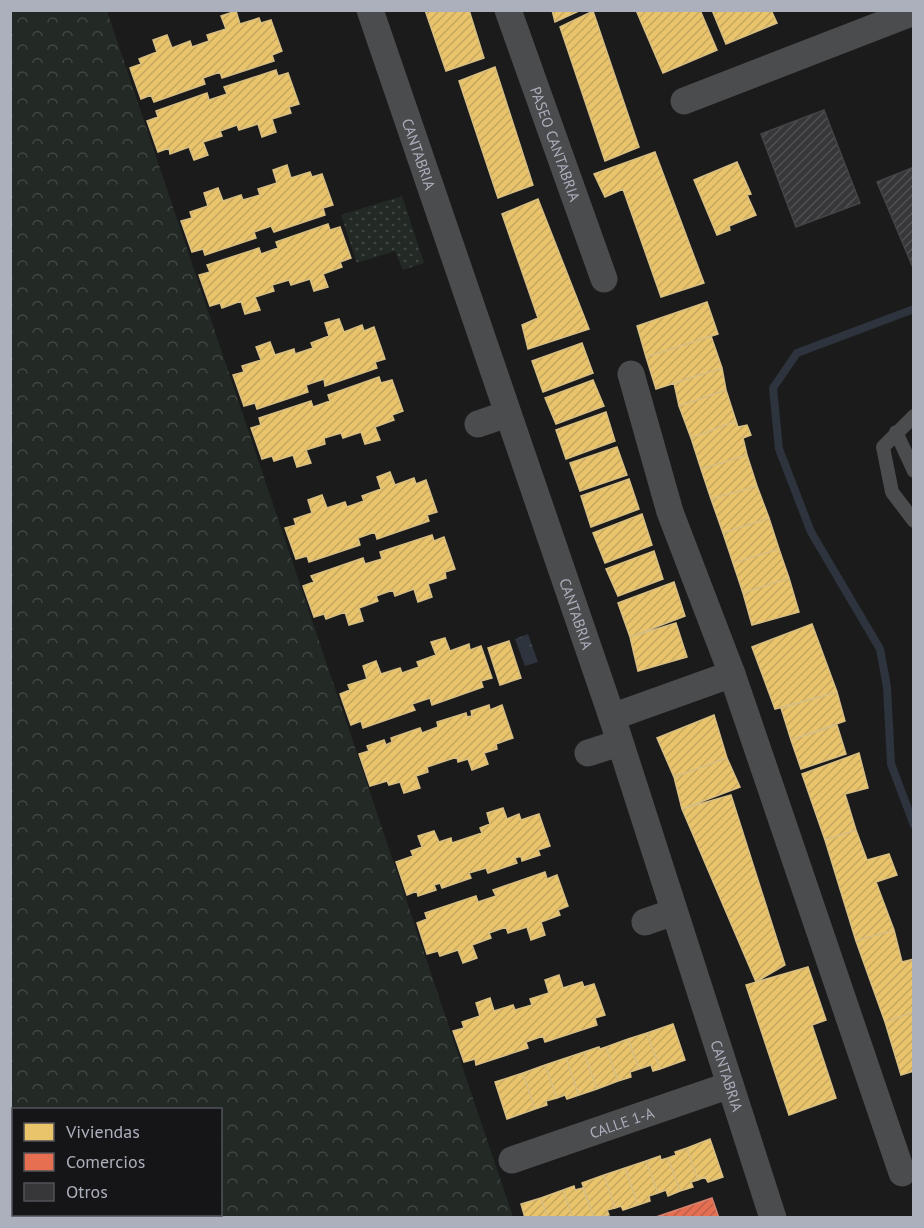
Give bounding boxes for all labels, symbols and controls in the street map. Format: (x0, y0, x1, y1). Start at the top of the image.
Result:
street label: PASEO CANTABRIA (527, 84, 585, 204)
street label: CANTABRIA (398, 116, 440, 192)
street label: CANTABRIA (556, 576, 598, 652)
street label: CANTABRIA (707, 1038, 748, 1114)
street label: CALLE 1-A (587, 1102, 657, 1142)
legend (12, 1108, 222, 1216)
text: Viviendas (65, 1120, 140, 1143)
text: Comercios (66, 1150, 145, 1173)
text: Otros (66, 1180, 108, 1203)

